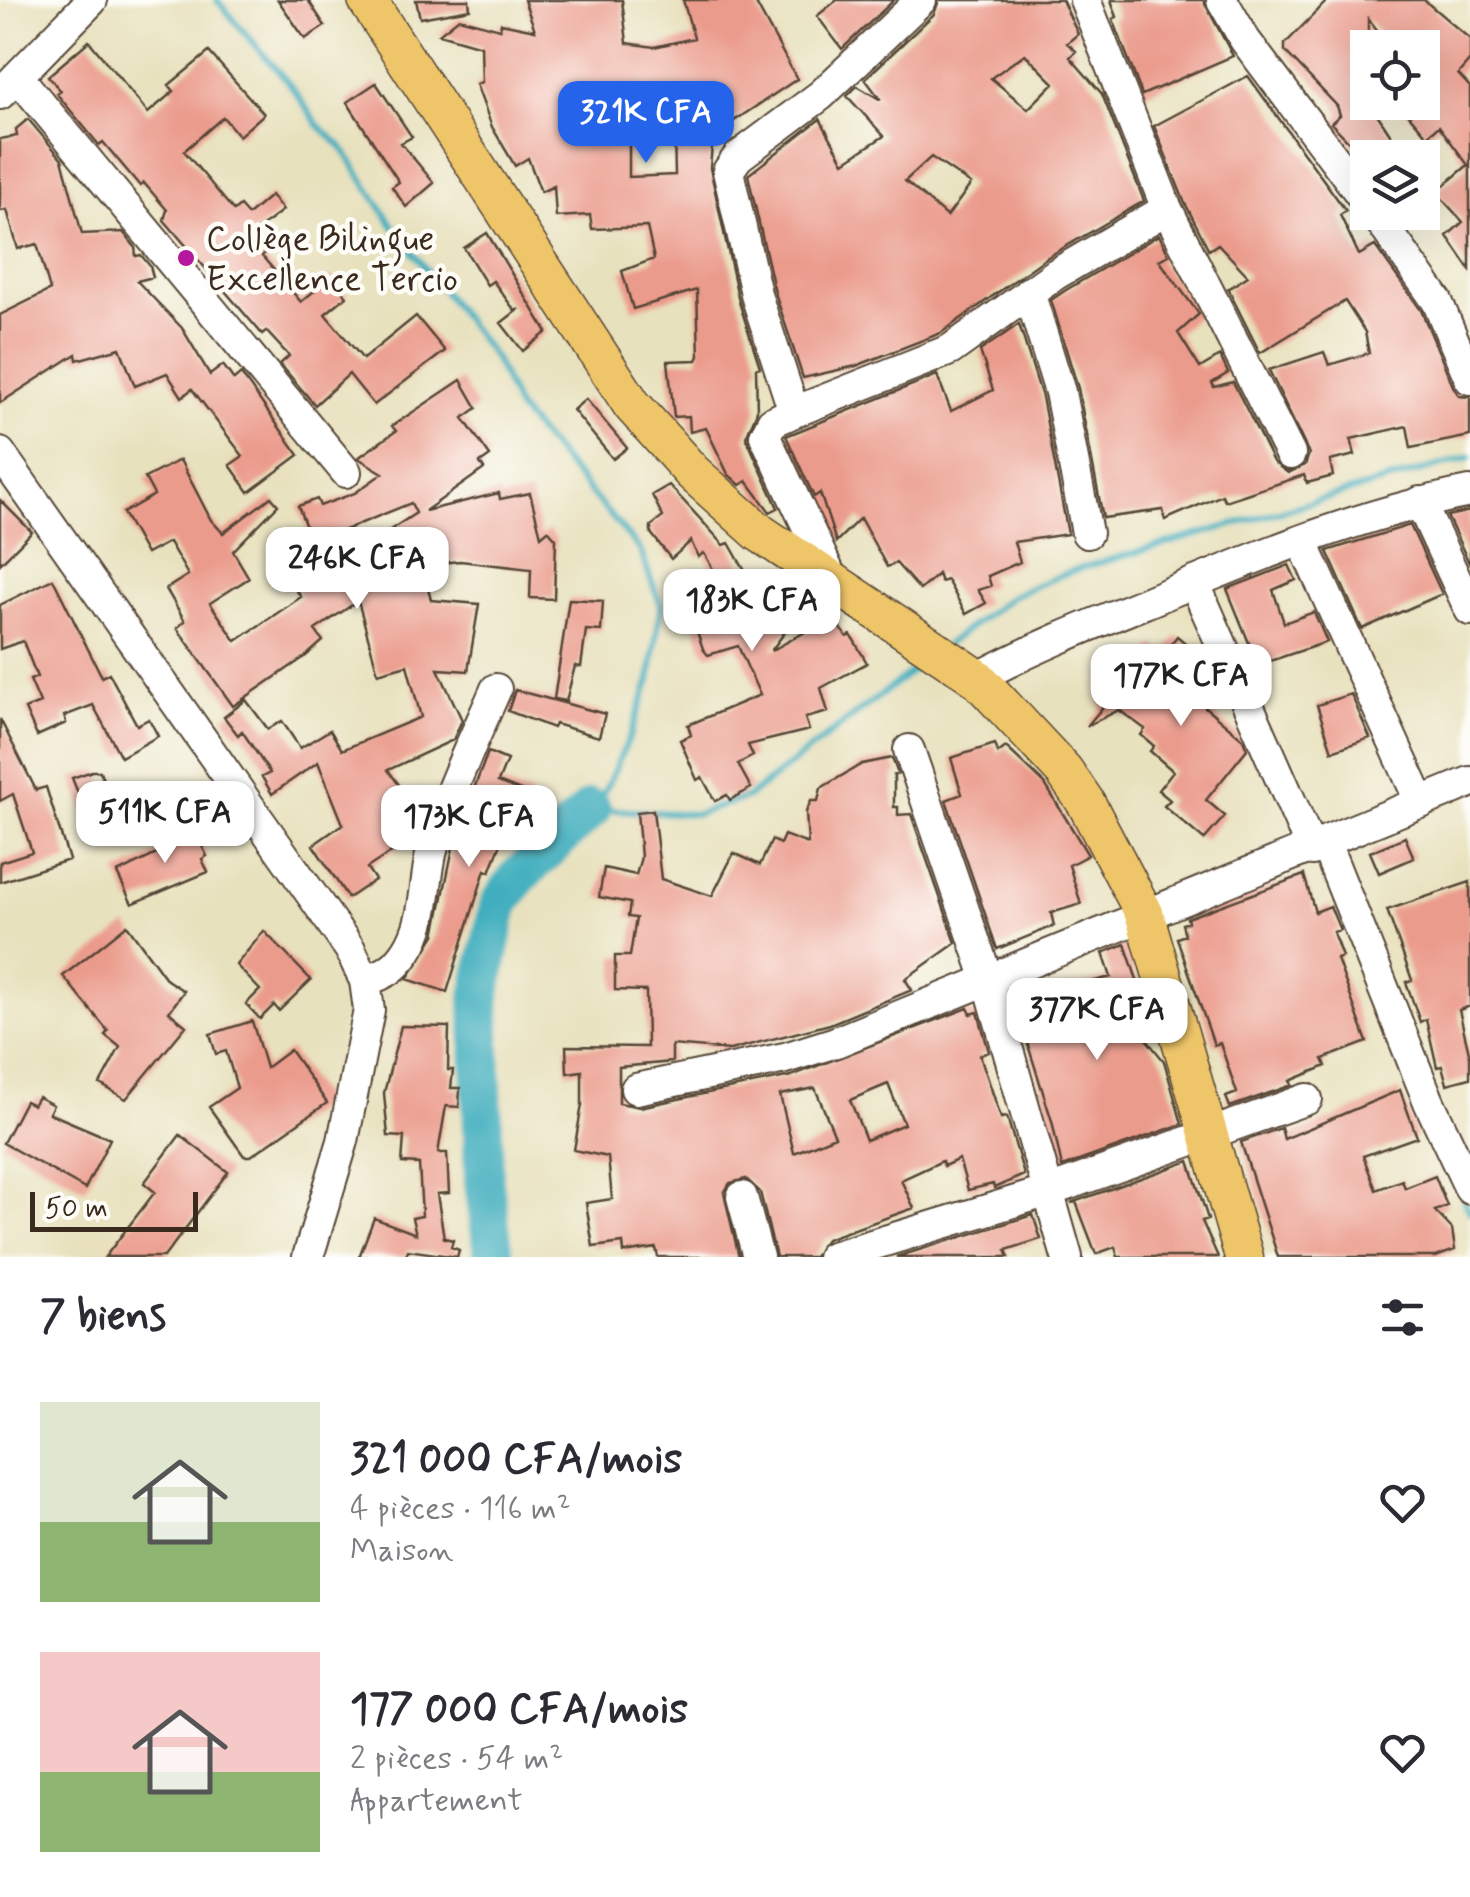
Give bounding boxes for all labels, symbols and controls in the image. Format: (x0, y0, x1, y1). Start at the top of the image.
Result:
map controls (1350, 30, 1440, 230)
button: locate (1350, 30, 1440, 120)
pin: 321K CFA (543, 81, 749, 166)
text: 321K CFA (580, 92, 712, 134)
button: layers (1350, 140, 1440, 230)
place label: Collège Bilingue Excellence Tercio (206, 217, 458, 303)
marker: Collège Bilingue Excellence Tercio (175, 247, 197, 269)
pin: 246K CFA (254, 527, 460, 612)
text: 246K CFA (288, 538, 426, 580)
pin: 183K CFA (649, 569, 855, 654)
text: 183K CFA (685, 580, 819, 622)
pin: 177K CFA (1078, 644, 1284, 729)
text: 177K CFA (1113, 655, 1249, 697)
pin: 511K CFA (62, 781, 268, 866)
pin: 173K CFA (366, 785, 572, 870)
text: 511K CFA (98, 792, 232, 834)
text: 173K CFA (403, 796, 535, 838)
pin: 377K CFA (994, 978, 1200, 1063)
text: 377K CFA (1029, 989, 1165, 1031)
scale bar (30, 1187, 198, 1232)
text: 50 m (45, 1191, 108, 1228)
text: 7 biens (40, 1290, 166, 1345)
icon: filters (1375, 1290, 1430, 1345)
text: 321 000 CFA/mois (350, 1433, 682, 1488)
icon: home (120, 1442, 240, 1562)
icon: heart (1375, 1475, 1430, 1530)
text: 4 pièces · 116 m² (350, 1488, 571, 1530)
text: Maison (350, 1530, 454, 1572)
text: 177 000 CFA/mois (350, 1683, 688, 1738)
icon: home (120, 1692, 240, 1812)
icon: heart (1375, 1725, 1430, 1780)
text: 2 pièces · 54 m² (350, 1738, 563, 1780)
text: Appartement (350, 1780, 523, 1822)

